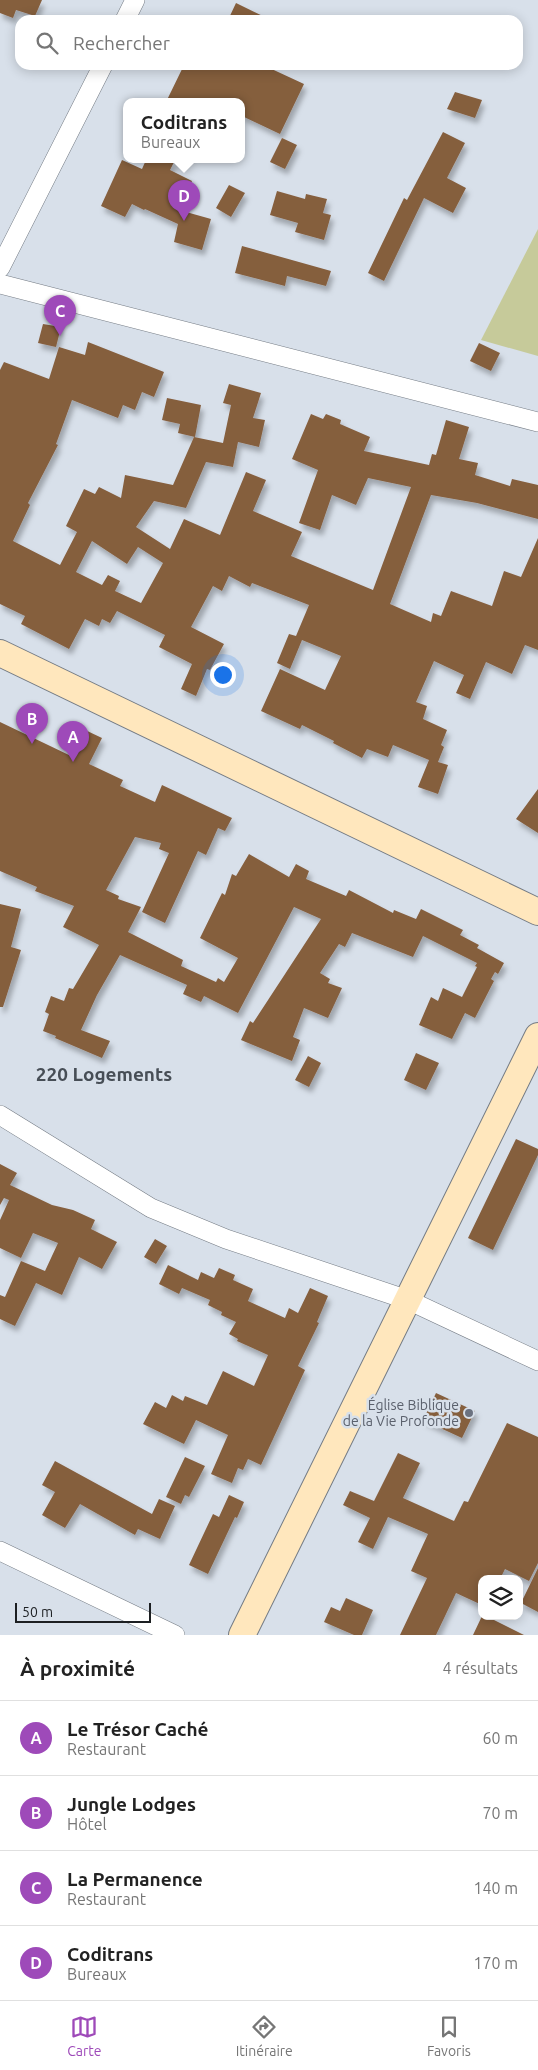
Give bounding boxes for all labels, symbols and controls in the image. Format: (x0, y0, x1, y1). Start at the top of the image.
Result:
search box (15, 15, 523, 70)
icon: search (33, 29, 61, 57)
text: Rechercher (73, 32, 170, 54)
popup (123, 98, 245, 163)
text: Coditrans (141, 111, 227, 133)
text: Bureaux (141, 133, 200, 151)
pin: D (168, 180, 200, 221)
pin: C (44, 295, 76, 336)
your location (210, 662, 236, 688)
pin: B (16, 703, 48, 744)
pin: A (57, 721, 89, 762)
district label: 220 Logements (36, 1063, 172, 1085)
place label: Église Biblique de la Vie Profonde (343, 1396, 459, 1429)
marker: Église Biblique de la Vie Profonde (463, 1407, 475, 1419)
map controls (478, 1575, 523, 1620)
button: layers (478, 1575, 523, 1620)
scale bar (15, 1600, 151, 1623)
text: 50 m (22, 1604, 53, 1620)
text: À proximité (20, 1656, 135, 1680)
text: 4 résultats (442, 1659, 518, 1677)
text: Le Trésor Caché (67, 1718, 208, 1740)
text: A (30, 1729, 42, 1747)
text: 60 m (482, 1729, 518, 1747)
text: Restaurant (67, 1740, 146, 1758)
text: Jungle Lodges (67, 1793, 196, 1815)
text: B (31, 1804, 41, 1822)
text: 70 m (482, 1804, 518, 1822)
text: Hôtel (67, 1815, 107, 1833)
text: La Permanence (67, 1868, 203, 1890)
text: C (31, 1879, 41, 1897)
text: 140 m (473, 1879, 518, 1897)
text: Restaurant (67, 1890, 146, 1908)
text: Coditrans (67, 1943, 153, 1965)
text: D (30, 1954, 42, 1972)
text: 170 m (473, 1954, 518, 1972)
text: Bureaux (67, 1965, 127, 1983)
tab: Carte (67, 2013, 101, 2059)
tab: Itinéraire (236, 2013, 293, 2059)
tab: Favoris (427, 2013, 471, 2059)

